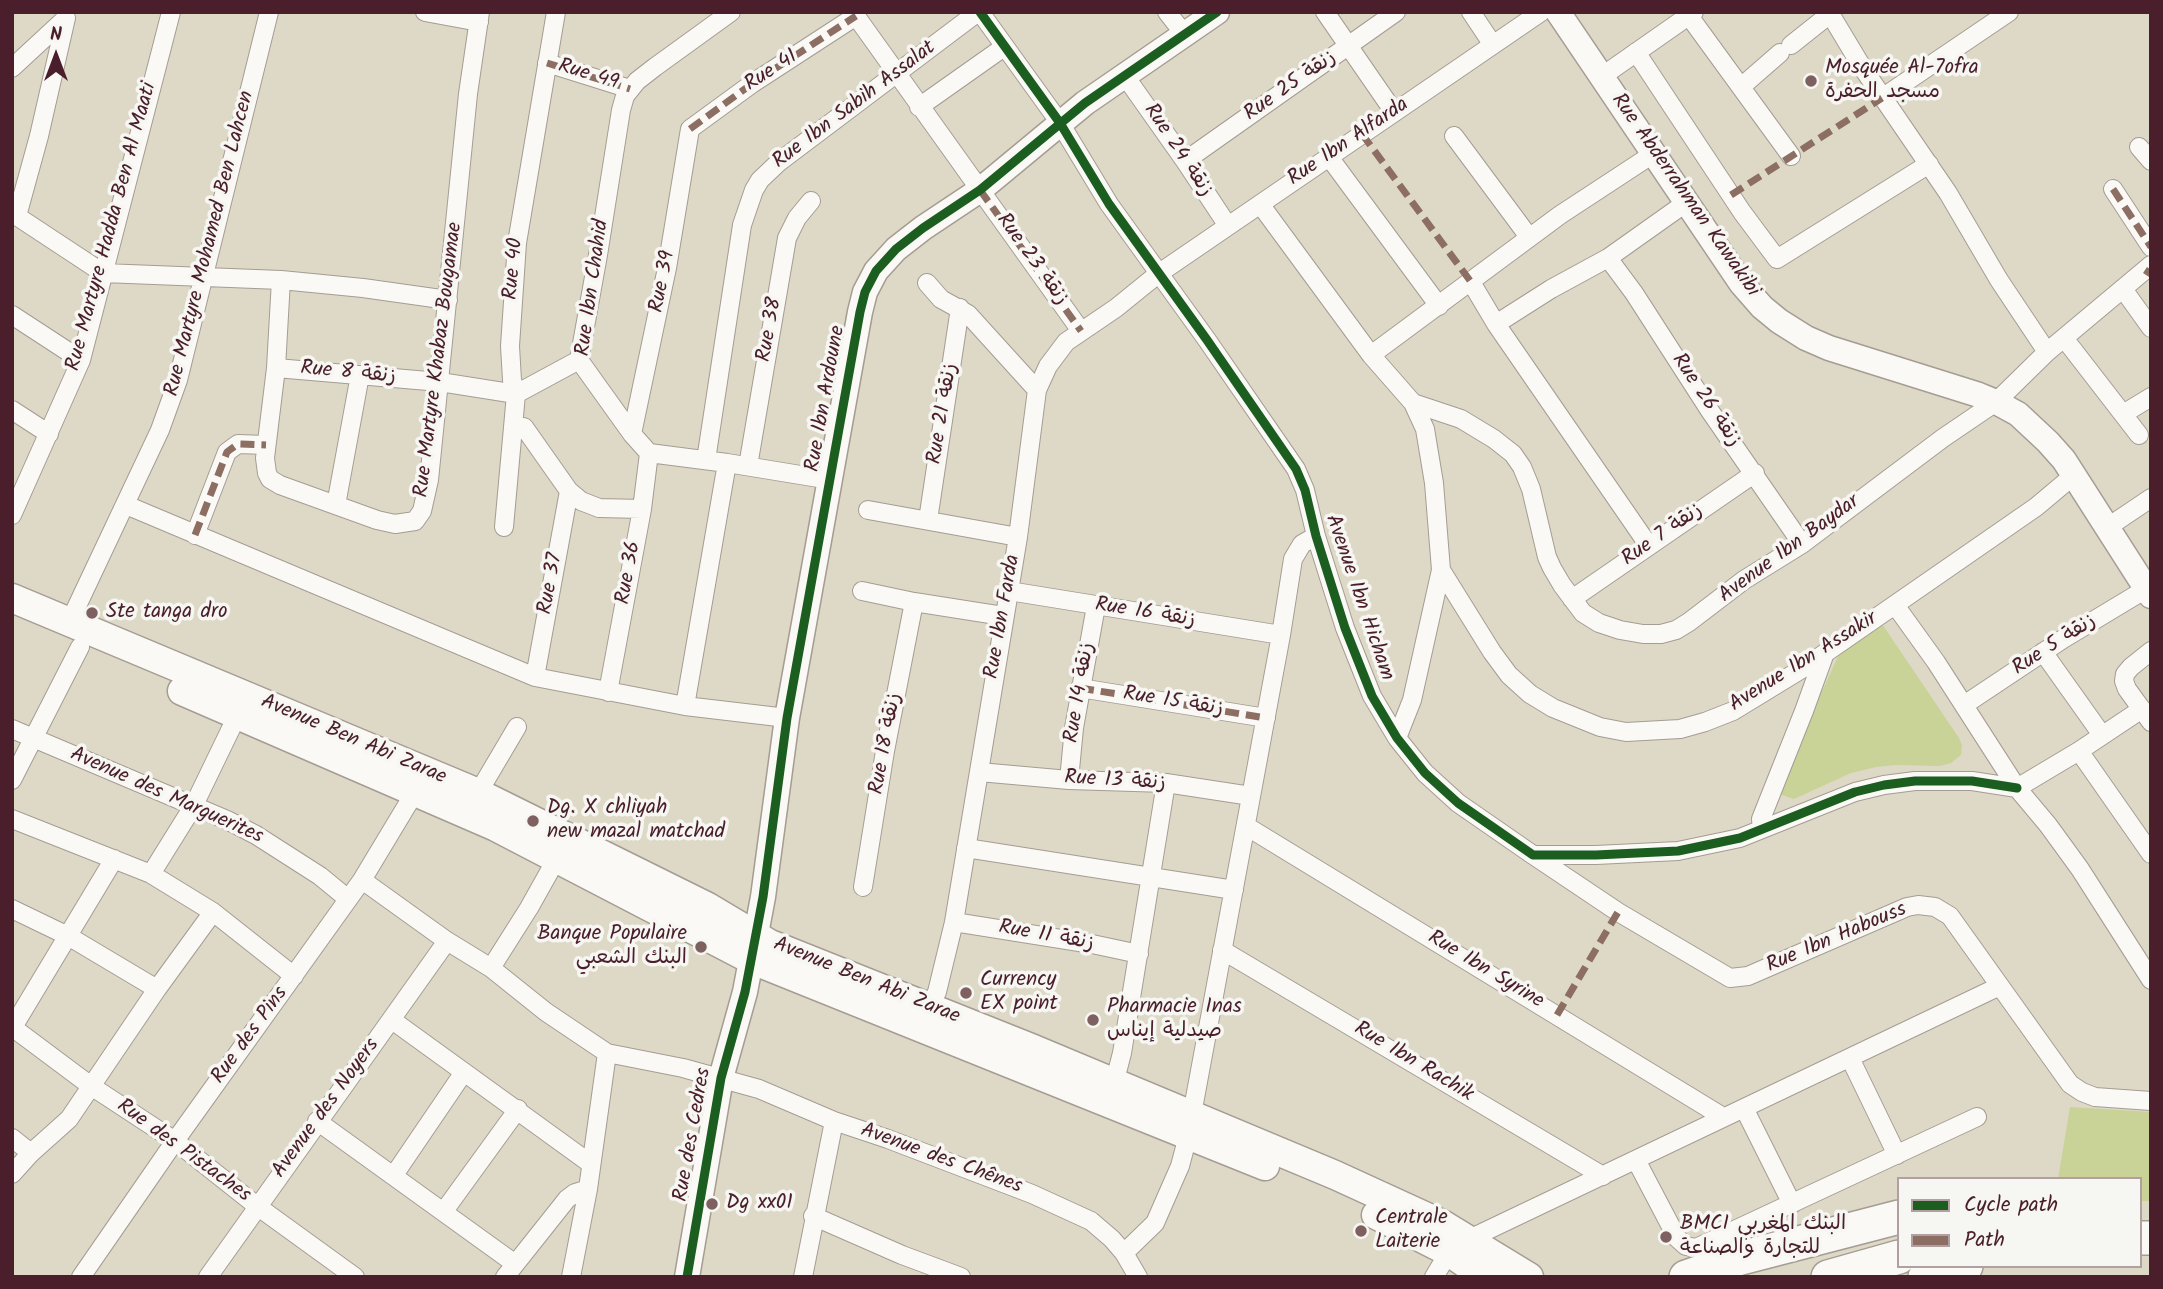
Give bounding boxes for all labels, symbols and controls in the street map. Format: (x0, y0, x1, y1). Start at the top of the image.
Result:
text: N (50, 20, 62, 50)
north arrow (21, 21, 91, 91)
street label: Rue Ibn Sabih Assalat (768, 36, 942, 176)
street label: Rue 41 (741, 46, 803, 98)
street label: Rue 25 زنقة (1240, 46, 1342, 128)
street label: Rue 49 (555, 55, 621, 97)
place label: Mosquée Al-7ofra مسجد الحفرة (1825, 56, 1979, 106)
marker: Mosquée Al-7ofra مسجد الحفرة (1803, 73, 1819, 89)
street label: Rue Martyre Hadda Ben Al Maati (62, 80, 164, 374)
street label: Rue Martyre Mohamed Ben Lahcen (161, 89, 261, 399)
street label: Rue Abderrahman Kawakibi (1604, 90, 1764, 302)
street label: Rue Ibn Alfarda (1284, 93, 1414, 193)
street label: Rue 24 زنقة (1137, 100, 1217, 202)
street label: Rue 23 زنقة (989, 209, 1073, 311)
street label: Rue Ibn Chahid (572, 218, 616, 358)
street label: Rue Martyre Khabaz Bougamae (411, 221, 469, 499)
street label: Rue 40 (500, 237, 530, 301)
street label: Rue 39 (646, 249, 682, 315)
street label: Rue 38 (753, 296, 789, 364)
street label: Rue Ibn Ardoune (802, 324, 852, 474)
street label: Rue 26 زنقة (1665, 350, 1745, 452)
street label: Rue 8 زنقة (299, 357, 397, 391)
street label: Rue 21 زنقة (924, 362, 964, 466)
street label: Avenue Ibn Baydar (1715, 491, 1865, 609)
street label: Rue 7 زنقة (1618, 499, 1708, 573)
street label: Avenue Ibn Hicham (1318, 512, 1398, 684)
street label: Rue 36 (612, 539, 648, 607)
street label: Rue 37 (534, 551, 570, 617)
street label: Rue Ibn Farda (981, 553, 1027, 681)
street label: Rue 16 زنقة (1093, 594, 1197, 634)
place label: Ste tanga dro (106, 600, 228, 626)
marker: Ste tanga dro (84, 605, 100, 621)
street label: Avenue Ibn Assakir (1725, 607, 1883, 719)
street label: Rue 5 زنقة (2009, 610, 2101, 682)
street label: Rue 14 زنقة (1061, 641, 1101, 745)
street label: Rue 15 زنقة (1121, 683, 1225, 723)
street label: Avenue Ben Abi Zarae (256, 691, 450, 791)
street label: Rue 18 زنقة (866, 691, 908, 797)
street label: Avenue des Marguerites (65, 743, 267, 851)
street label: Rue 13 زنقة (1064, 767, 1166, 797)
place label: Dg. X chliyah new mazal matchad (547, 796, 725, 846)
marker: Dg. X chliyah new mazal matchad (525, 813, 541, 829)
street label: Rue Ibn Habouss (1763, 898, 1911, 980)
street label: Rue 11 زنقة (996, 916, 1096, 958)
place label: Banque Populaire البنك الشعبي (537, 922, 687, 972)
street label: Rue Ibn Syrine (1422, 926, 1548, 1016)
street label: Avenue Ben Abi Zarae (769, 933, 963, 1031)
marker: Banque Populaire البنك الشعبي (693, 939, 709, 955)
place label: Currency EX point (980, 968, 1058, 1018)
street label: Rue des Pins (207, 982, 295, 1090)
marker: Currency EX point (958, 985, 974, 1001)
place label: Pharmacie Inas صيدلية إيناس (1107, 995, 1242, 1045)
marker: Pharmacie Inas صيدلية إيناس (1085, 1012, 1101, 1028)
street label: Rue Ibn Rachik (1349, 1017, 1477, 1109)
street label: Avenue des Noyers (268, 1034, 386, 1184)
street label: Rue des Cedres (670, 1066, 718, 1204)
street label: Rue des Pistaches (111, 1095, 255, 1209)
street label: Avenue des Chênes (857, 1119, 1025, 1201)
legend (1897, 1177, 2142, 1268)
text: Cycle path (1964, 1189, 2058, 1222)
place label: Dg xx01 (726, 1191, 793, 1217)
marker: Dg xx01 (704, 1196, 720, 1212)
place label: Centrale Laiterie (1375, 1206, 1448, 1256)
place label: BMCI البنك المغربي للتجارة والصناعة (1680, 1212, 1846, 1262)
marker: Centrale Laiterie (1353, 1223, 1369, 1239)
text: Path (1964, 1224, 2005, 1257)
marker: BMCI البنك المغربي للتجارة والصناعة (1658, 1229, 1674, 1245)

